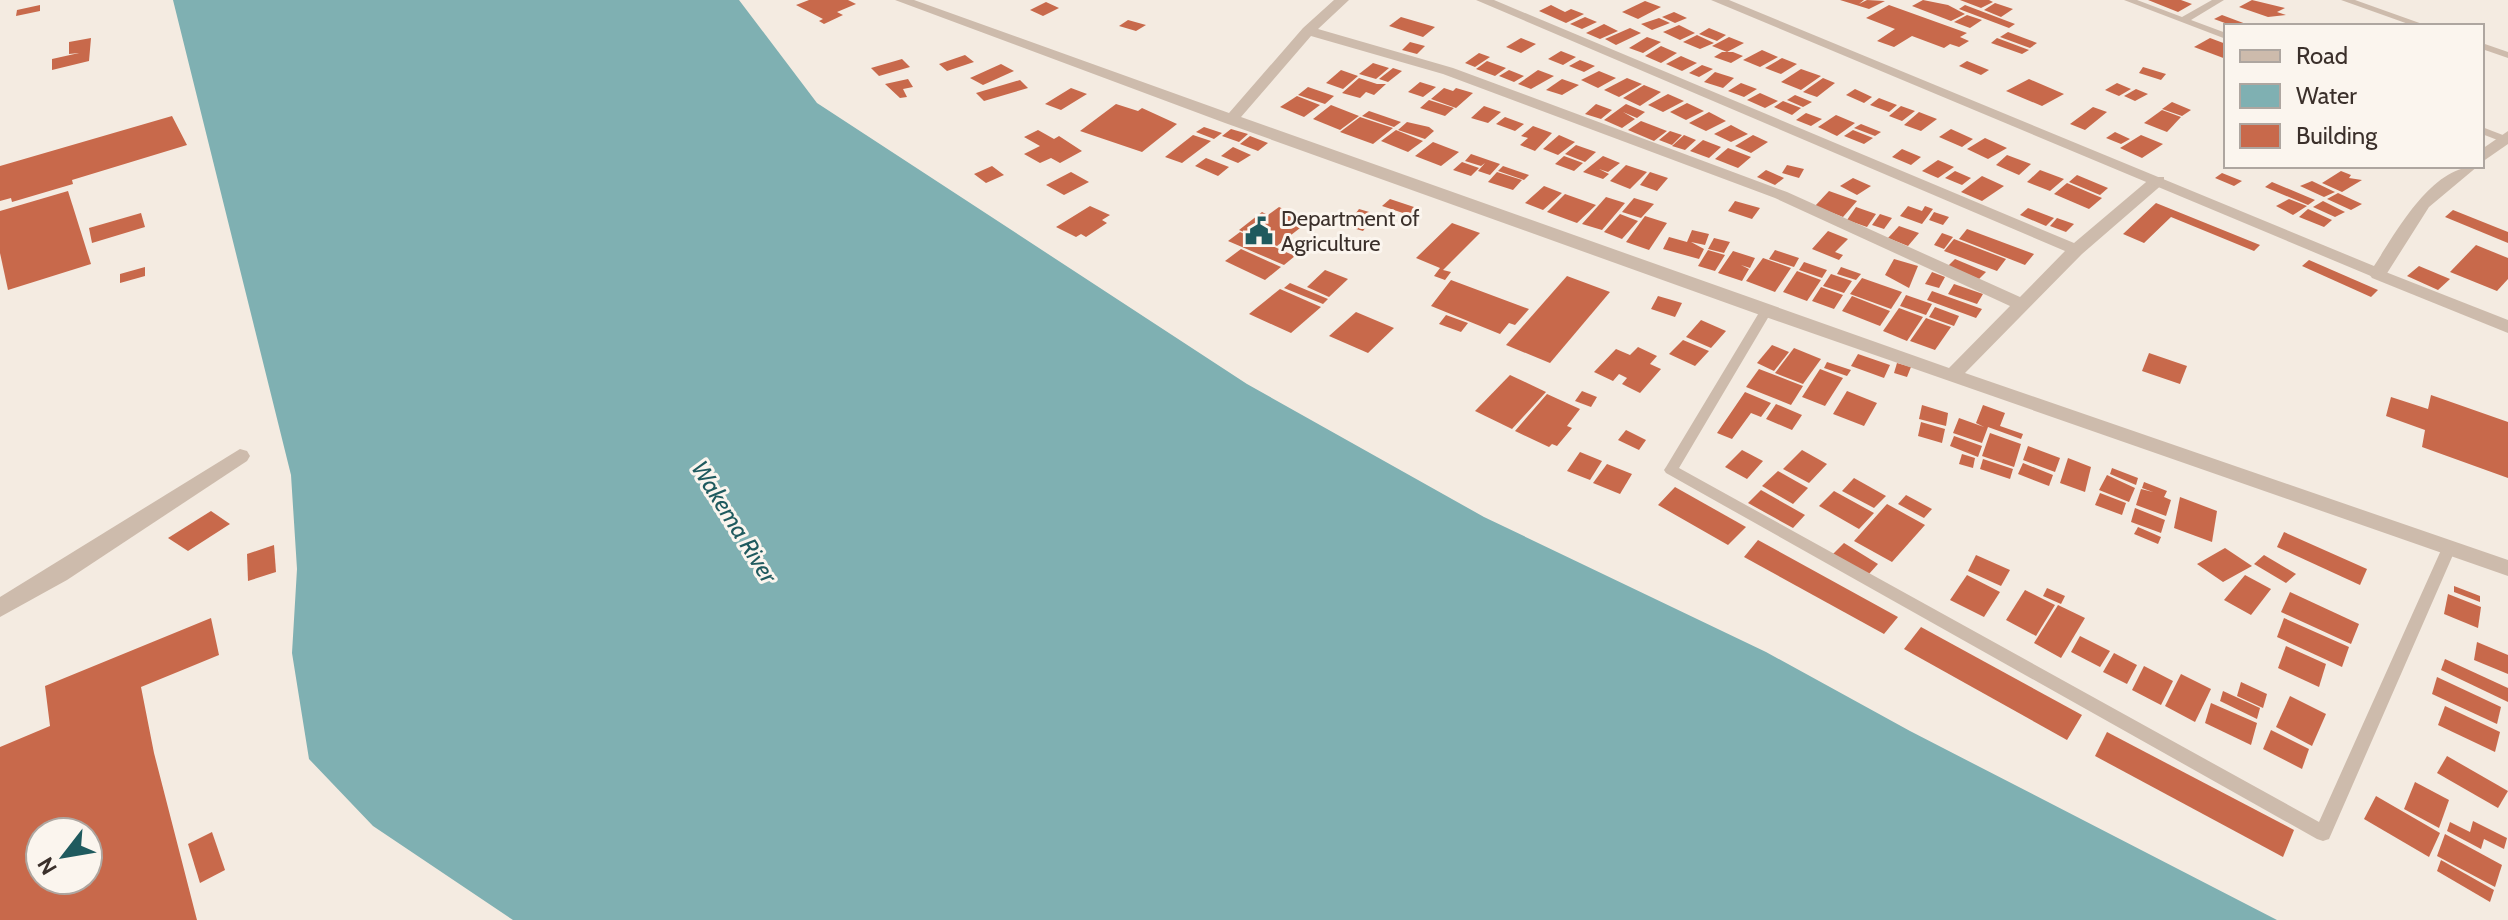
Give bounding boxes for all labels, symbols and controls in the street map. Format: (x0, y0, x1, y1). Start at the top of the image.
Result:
legend (2224, 24, 2484, 168)
text: Road (2296, 41, 2348, 70)
text: Water (2296, 81, 2357, 110)
text: Building (2296, 121, 2378, 150)
place label: Department of Agriculture (1281, 205, 1420, 257)
public building icon: Department of Agriculture (1244, 216, 1274, 246)
water label: Wakema River (685, 455, 784, 590)
north arrow (24, 816, 104, 896)
text: N (32, 852, 63, 880)

